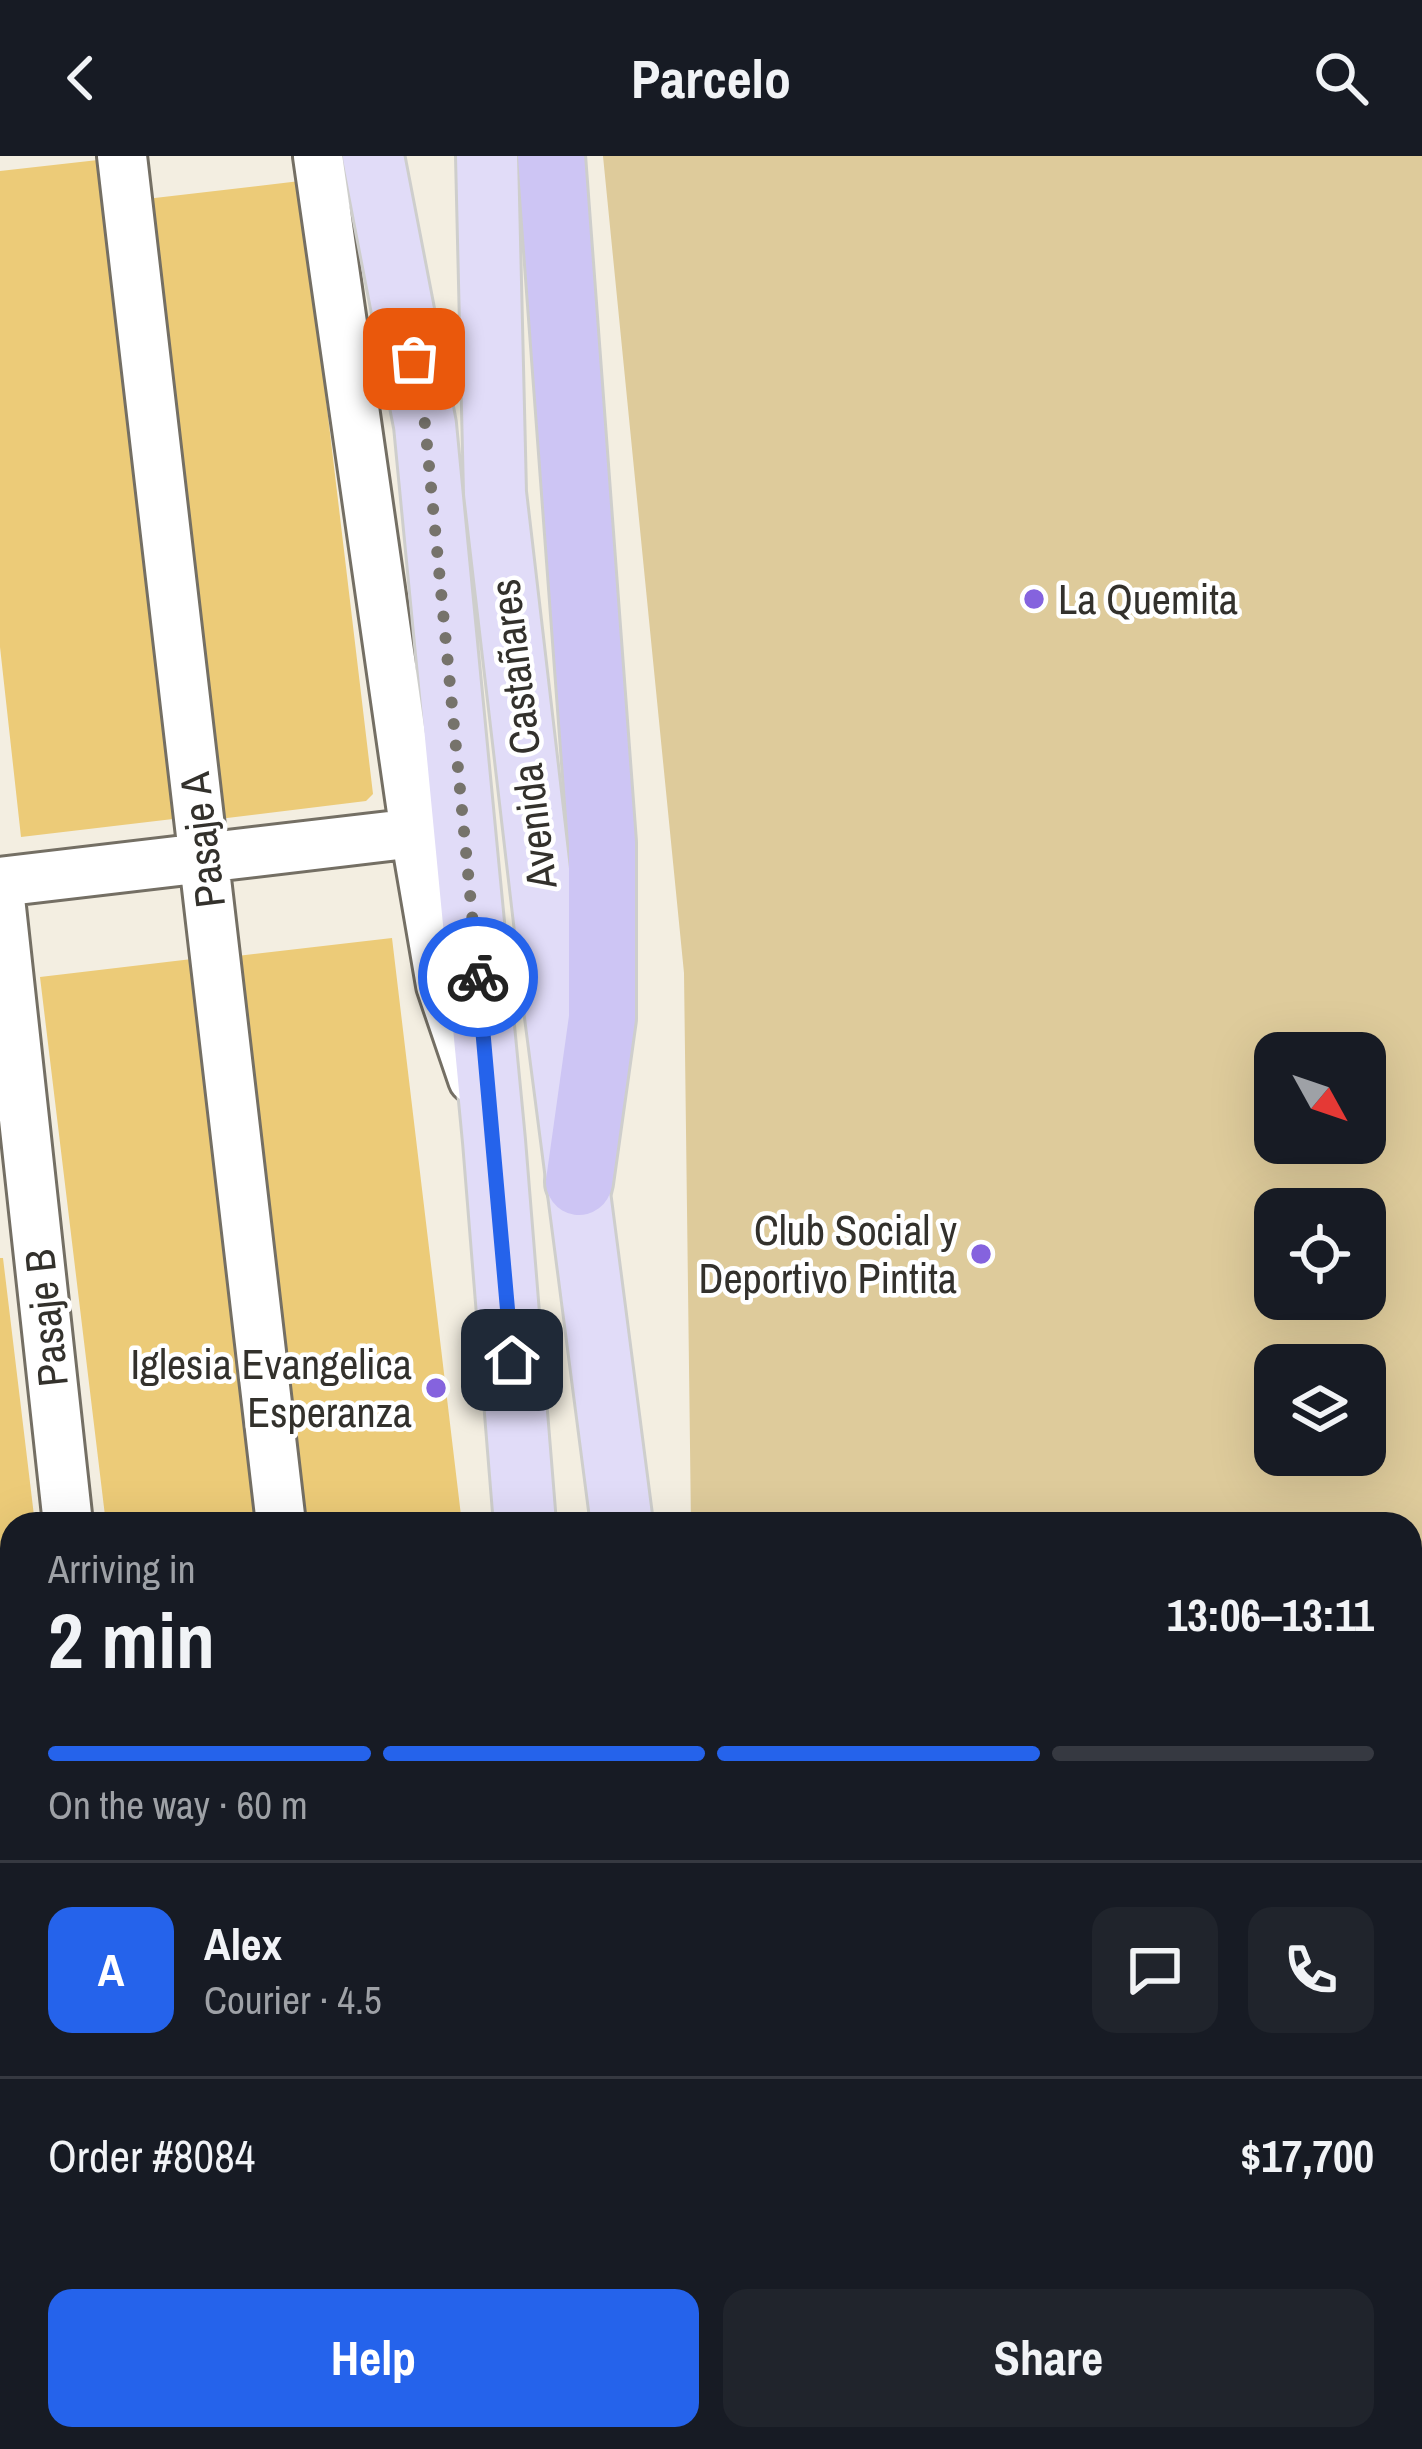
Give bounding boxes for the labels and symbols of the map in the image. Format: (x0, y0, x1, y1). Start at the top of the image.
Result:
pin (363, 308, 465, 410)
place label: La Quemita (1058, 571, 1238, 627)
street label: Avenida Castañares (476, 576, 570, 893)
marker: La Quemita (1021, 586, 1047, 612)
street label: Pasaje A (166, 768, 238, 911)
courier (418, 917, 538, 1037)
north arrow (1254, 1032, 1386, 1164)
place label: Club Social y Deportivo Pintita (699, 1202, 957, 1306)
marker: Club Social y Deportivo Pintita (968, 1241, 994, 1267)
street label: Pasaje B (11, 1247, 81, 1389)
pin (461, 1309, 563, 1411)
place label: Iglesia Evangelica Esperanza (131, 1336, 412, 1440)
marker: Iglesia Evangelica Esperanza (423, 1375, 449, 1401)

